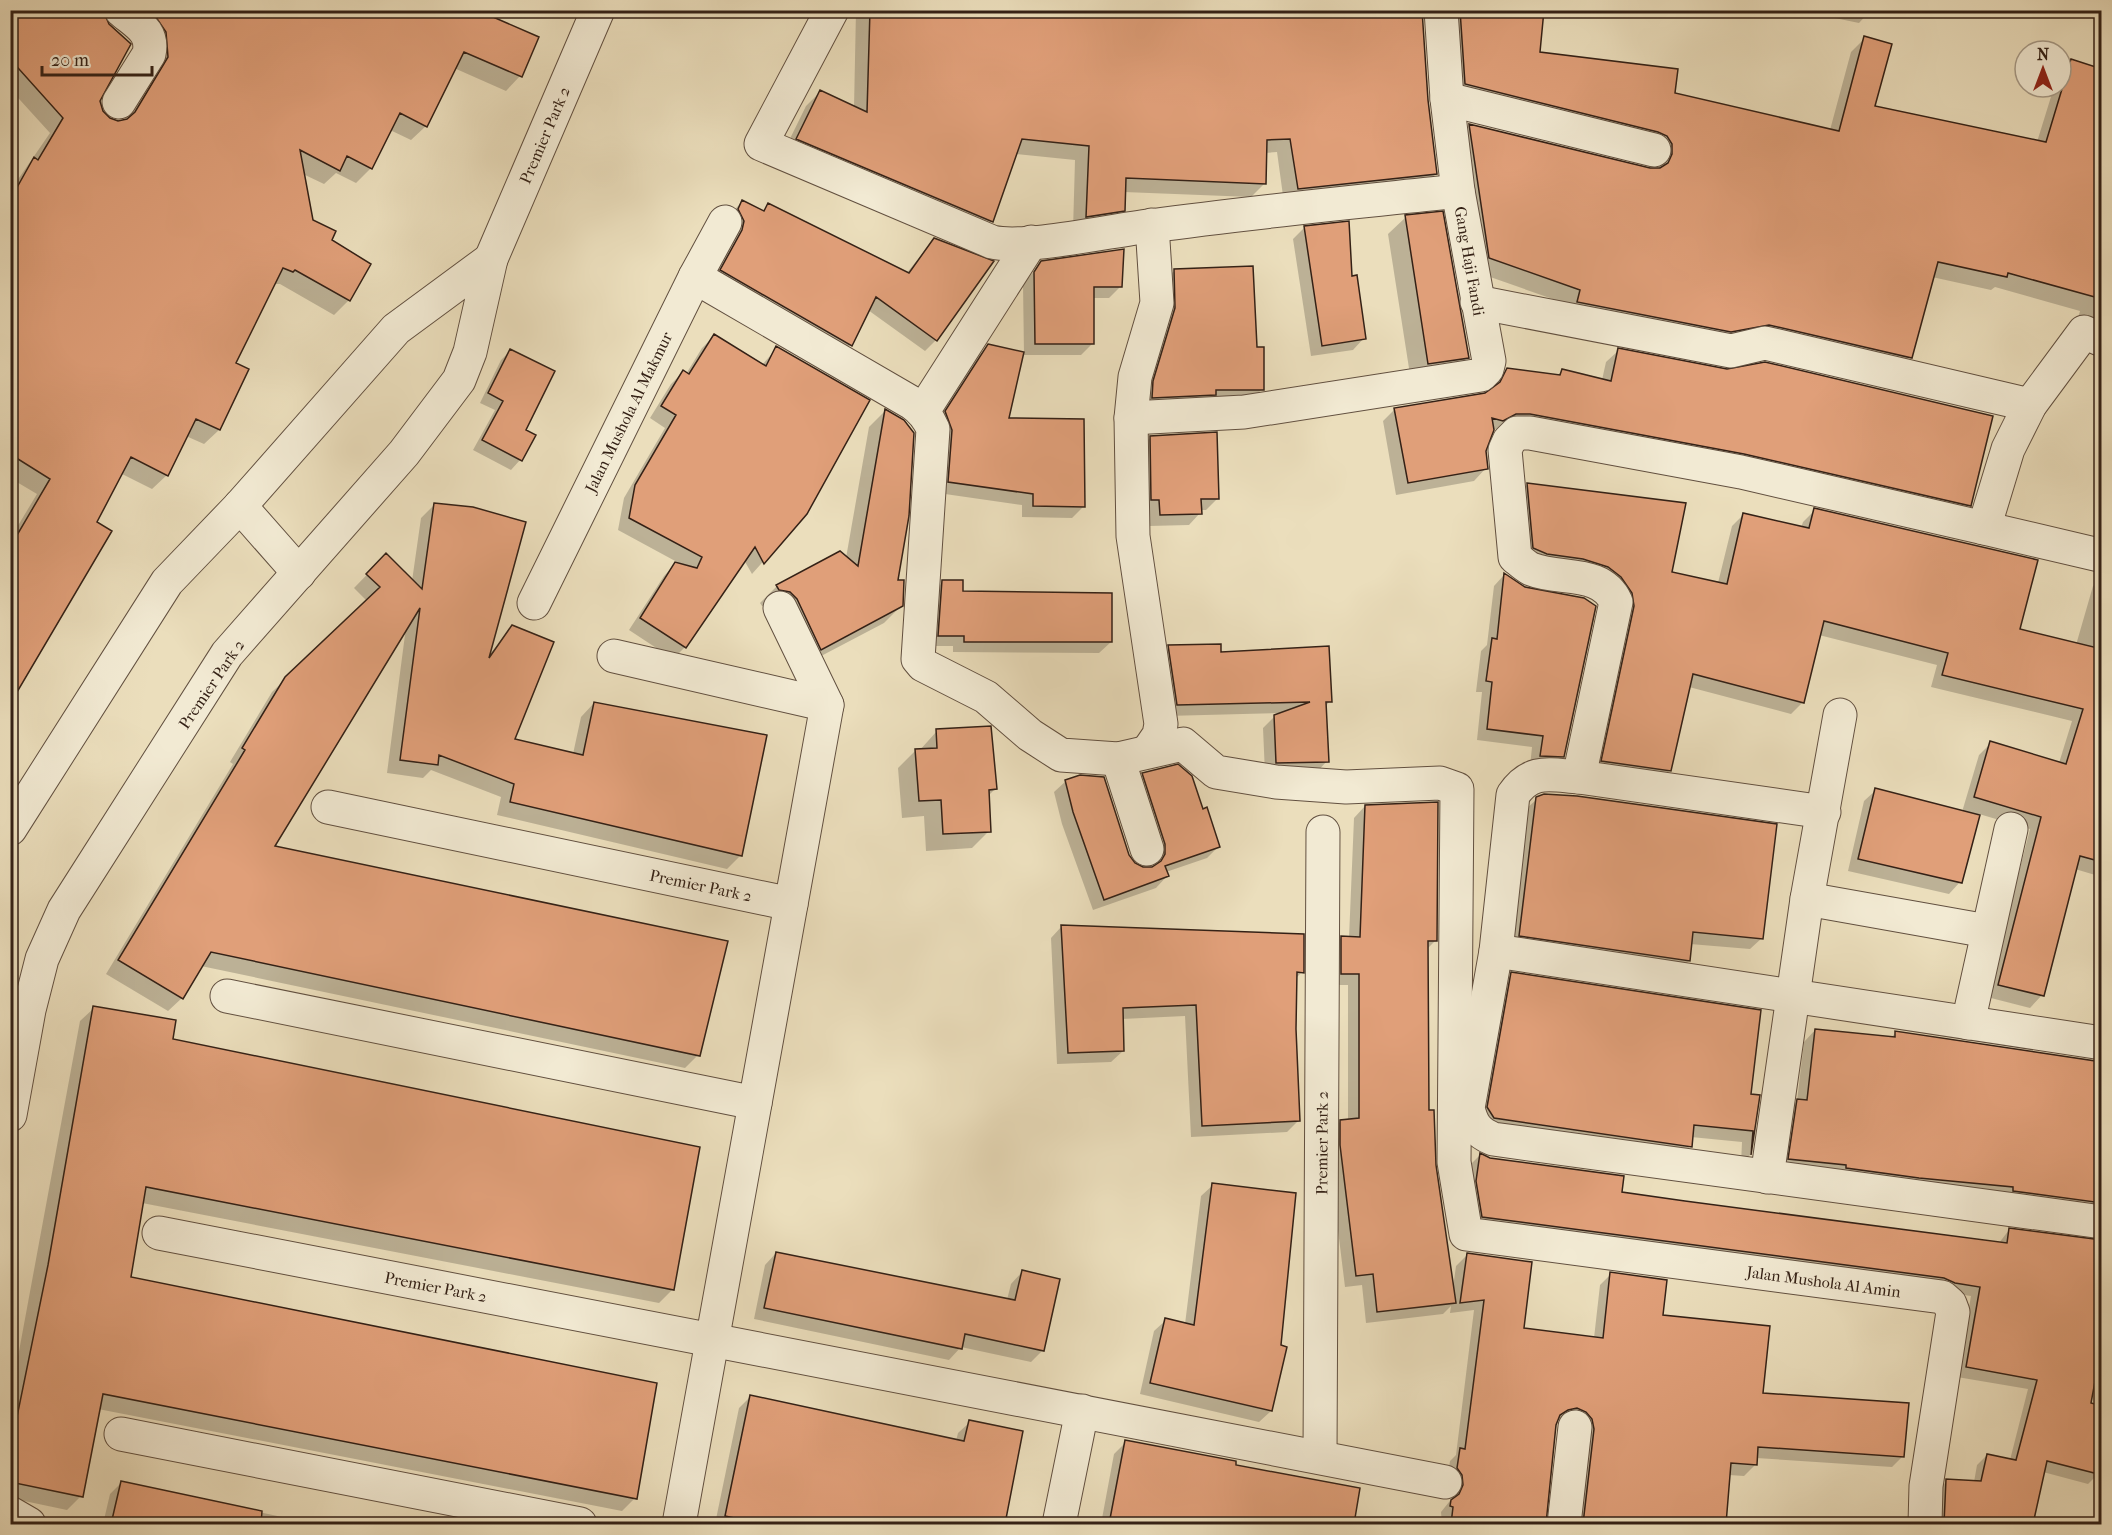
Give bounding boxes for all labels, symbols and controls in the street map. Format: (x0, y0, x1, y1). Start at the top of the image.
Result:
scale bar (42, 39, 152, 77)
north arrow (2013, 39, 2073, 99)
text: N (2037, 45, 2050, 64)
text: 20 m (51, 50, 89, 71)
street label: Premier Park 2 (516, 84, 574, 187)
street label: Gang Haji Fandi (1451, 205, 1489, 318)
street label: Jalan Mushola Al Makmur (580, 329, 677, 498)
street label: Premier Park 2 (175, 636, 248, 733)
street label: Premier Park 2 (648, 866, 754, 906)
street label: Premier Park 2 (1312, 1091, 1332, 1195)
street label: Jalan Mushola Al Amin (1744, 1262, 1903, 1302)
street label: Premier Park 2 (383, 1268, 489, 1306)

